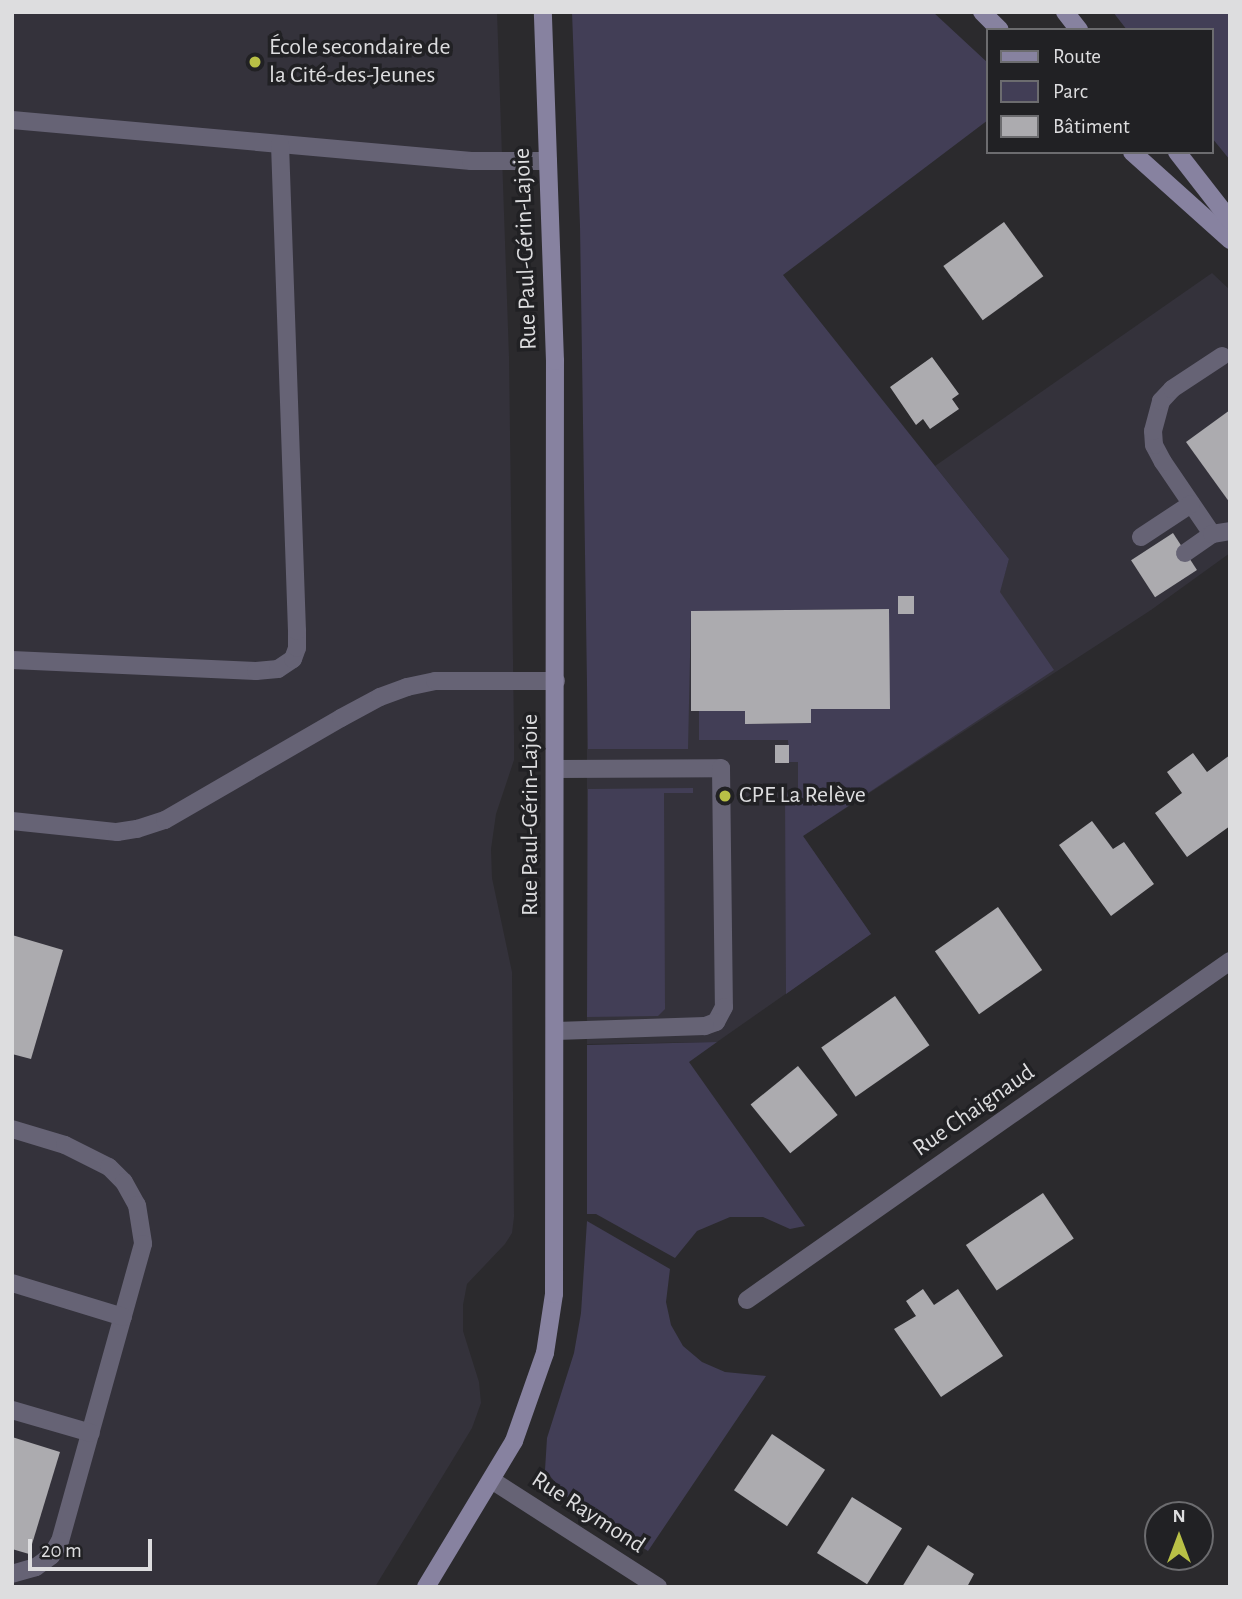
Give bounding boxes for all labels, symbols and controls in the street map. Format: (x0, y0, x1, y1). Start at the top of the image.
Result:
legend (986, 28, 1214, 154)
place label: École secondaire de la Cité-des-Jeunes (269, 34, 451, 90)
text: Route (1053, 46, 1101, 67)
marker: École secondaire de la Cité-des-Jeunes (247, 54, 263, 70)
text: Parc (1053, 81, 1088, 102)
text: Bâtiment (1053, 116, 1130, 137)
street label: Rue Paul-Gérin-Lajoie (508, 147, 544, 351)
street label: Rue Paul-Gérin-Lajoie (517, 714, 545, 916)
place label: CPE La Relève (739, 782, 866, 810)
marker: CPE La Relève (717, 788, 733, 804)
street label: Rue Chaignaud (908, 1059, 1040, 1163)
street label: Rue Raymond (526, 1466, 650, 1560)
north arrow (1144, 1501, 1214, 1571)
text: N (1172, 1507, 1186, 1526)
scale bar (32, 1526, 156, 1570)
text: 20 m (41, 1540, 82, 1561)

